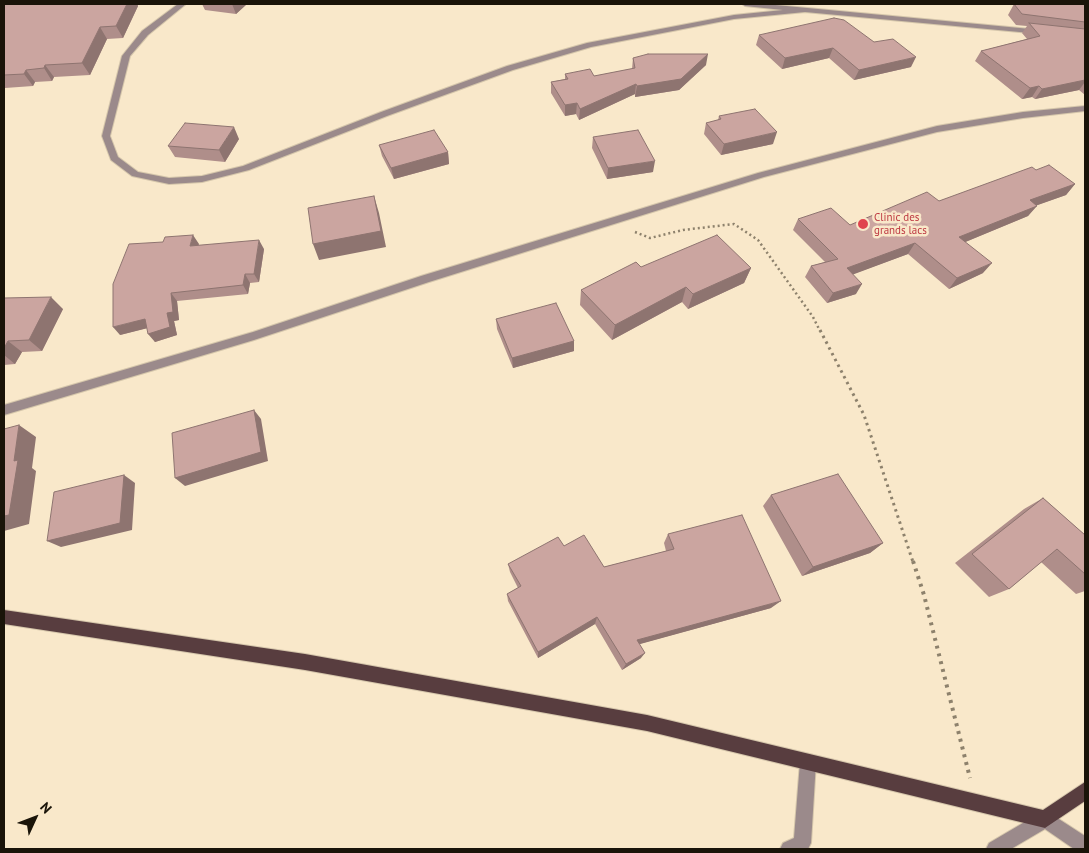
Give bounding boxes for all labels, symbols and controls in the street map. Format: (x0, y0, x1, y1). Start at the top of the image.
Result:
place label: Clinic des grands lacs (874, 211, 927, 237)
marker: Clinic des grands lacs (856, 217, 870, 231)
north arrow (10, 793, 60, 843)
text: N (36, 798, 56, 817)

